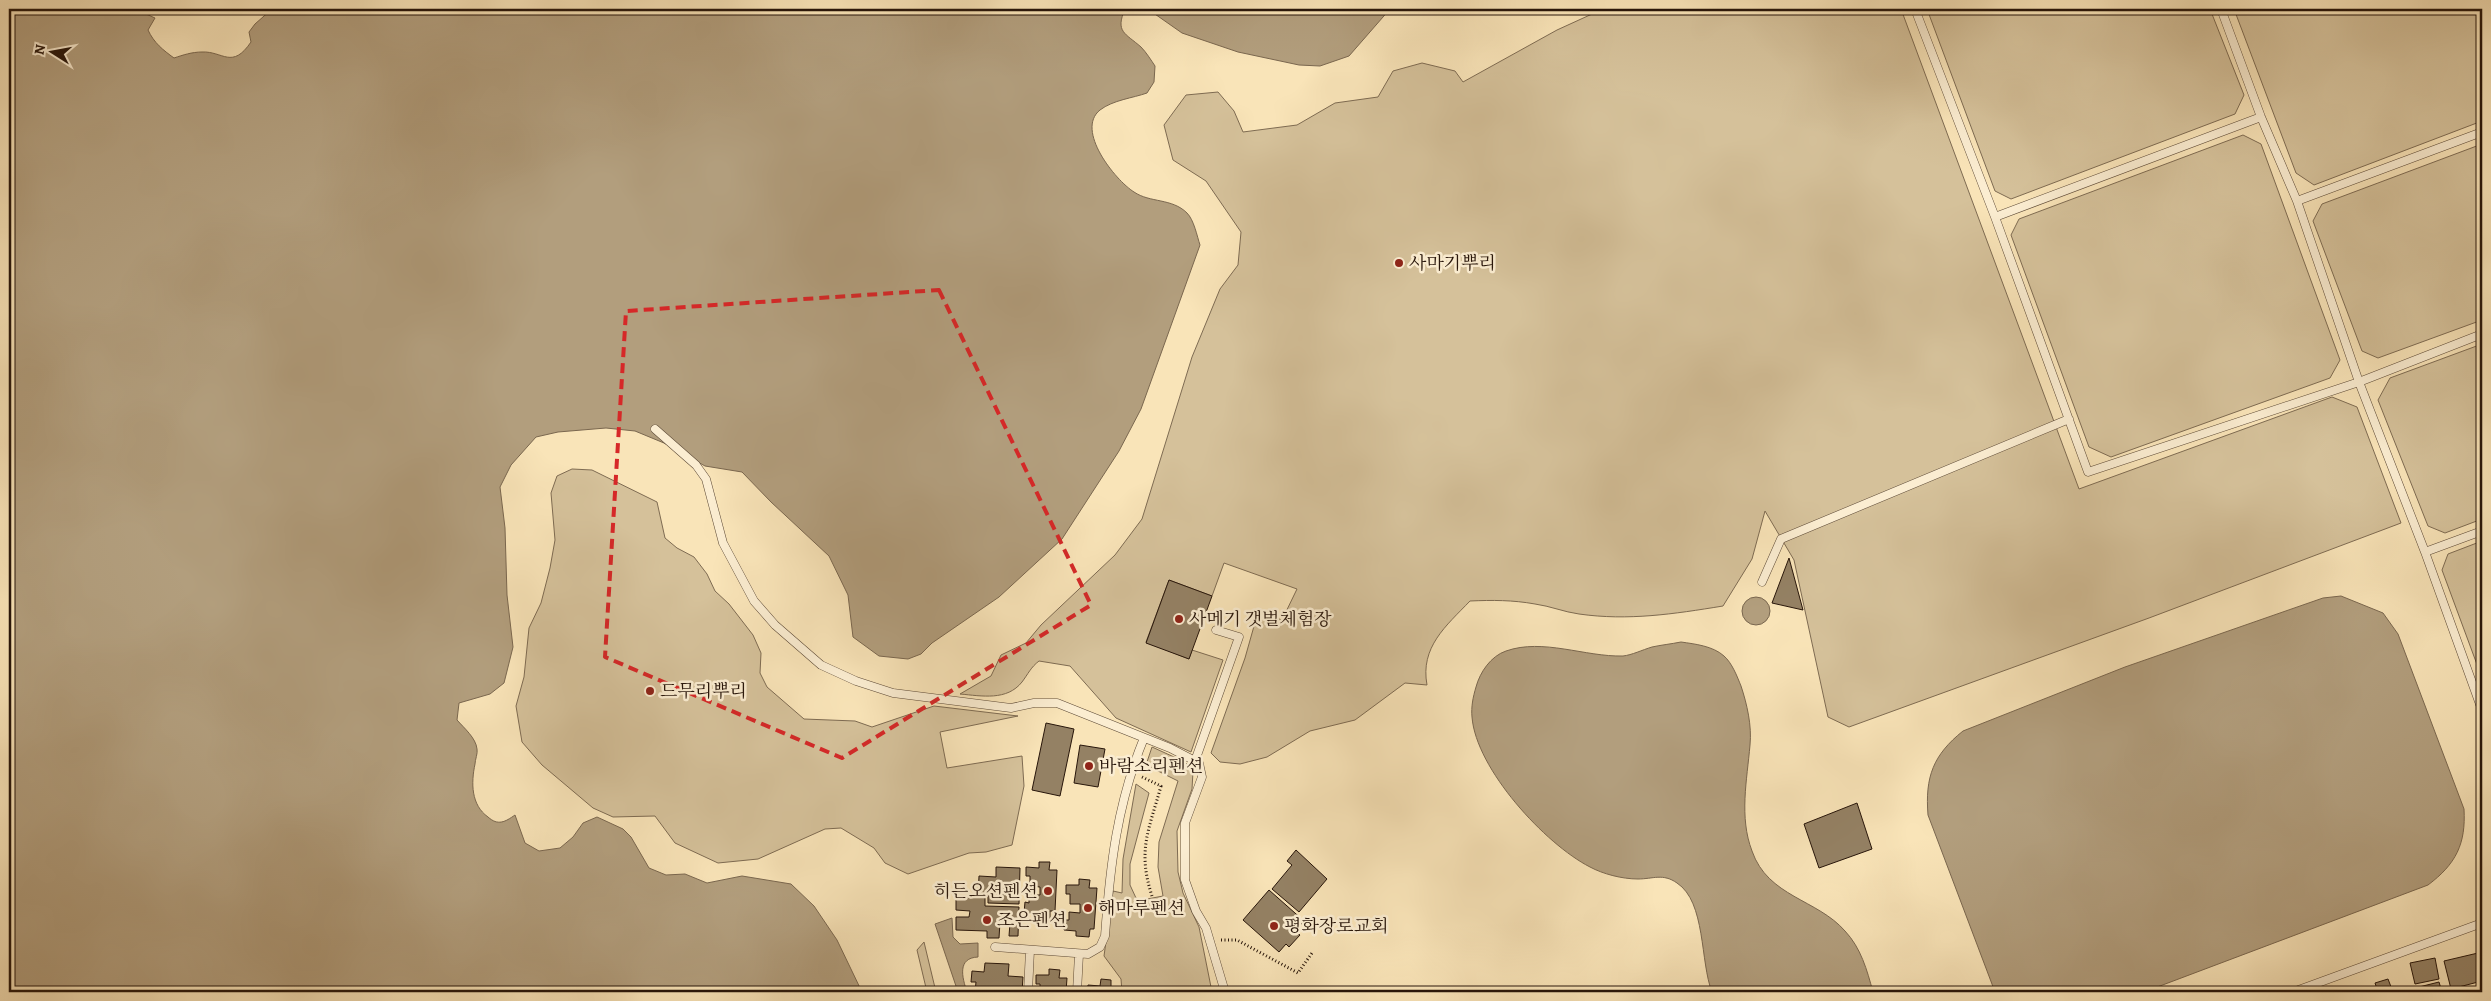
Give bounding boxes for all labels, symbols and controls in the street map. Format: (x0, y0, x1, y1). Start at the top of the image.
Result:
north arrow (28, 28, 78, 78)
text: N (29, 43, 50, 56)
place label: 사마기뿌리 (1409, 251, 1496, 275)
marker: 사마기뿌리 (1393, 257, 1405, 269)
place label: 사메기 갯벌체험장 (1189, 607, 1332, 631)
marker: 사메기 갯벌체험장 (1173, 613, 1185, 625)
place label: 드무리뿌리 (660, 679, 747, 703)
marker: 드무리뿌리 (644, 685, 656, 697)
place label: 바람소리펜션 (1099, 754, 1203, 778)
marker: 바람소리펜션 (1083, 760, 1095, 772)
place label: 히든오션펜션 (934, 879, 1038, 903)
marker: 히든오션펜션 (1042, 885, 1054, 897)
place label: 해마루펜션 (1098, 896, 1185, 920)
marker: 해마루펜션 (1082, 902, 1094, 914)
place label: 조은펜션 (997, 908, 1067, 932)
marker: 조은펜션 (981, 914, 993, 926)
place label: 평화장로교회 (1284, 914, 1388, 938)
marker: 평화장로교회 (1268, 920, 1280, 932)

